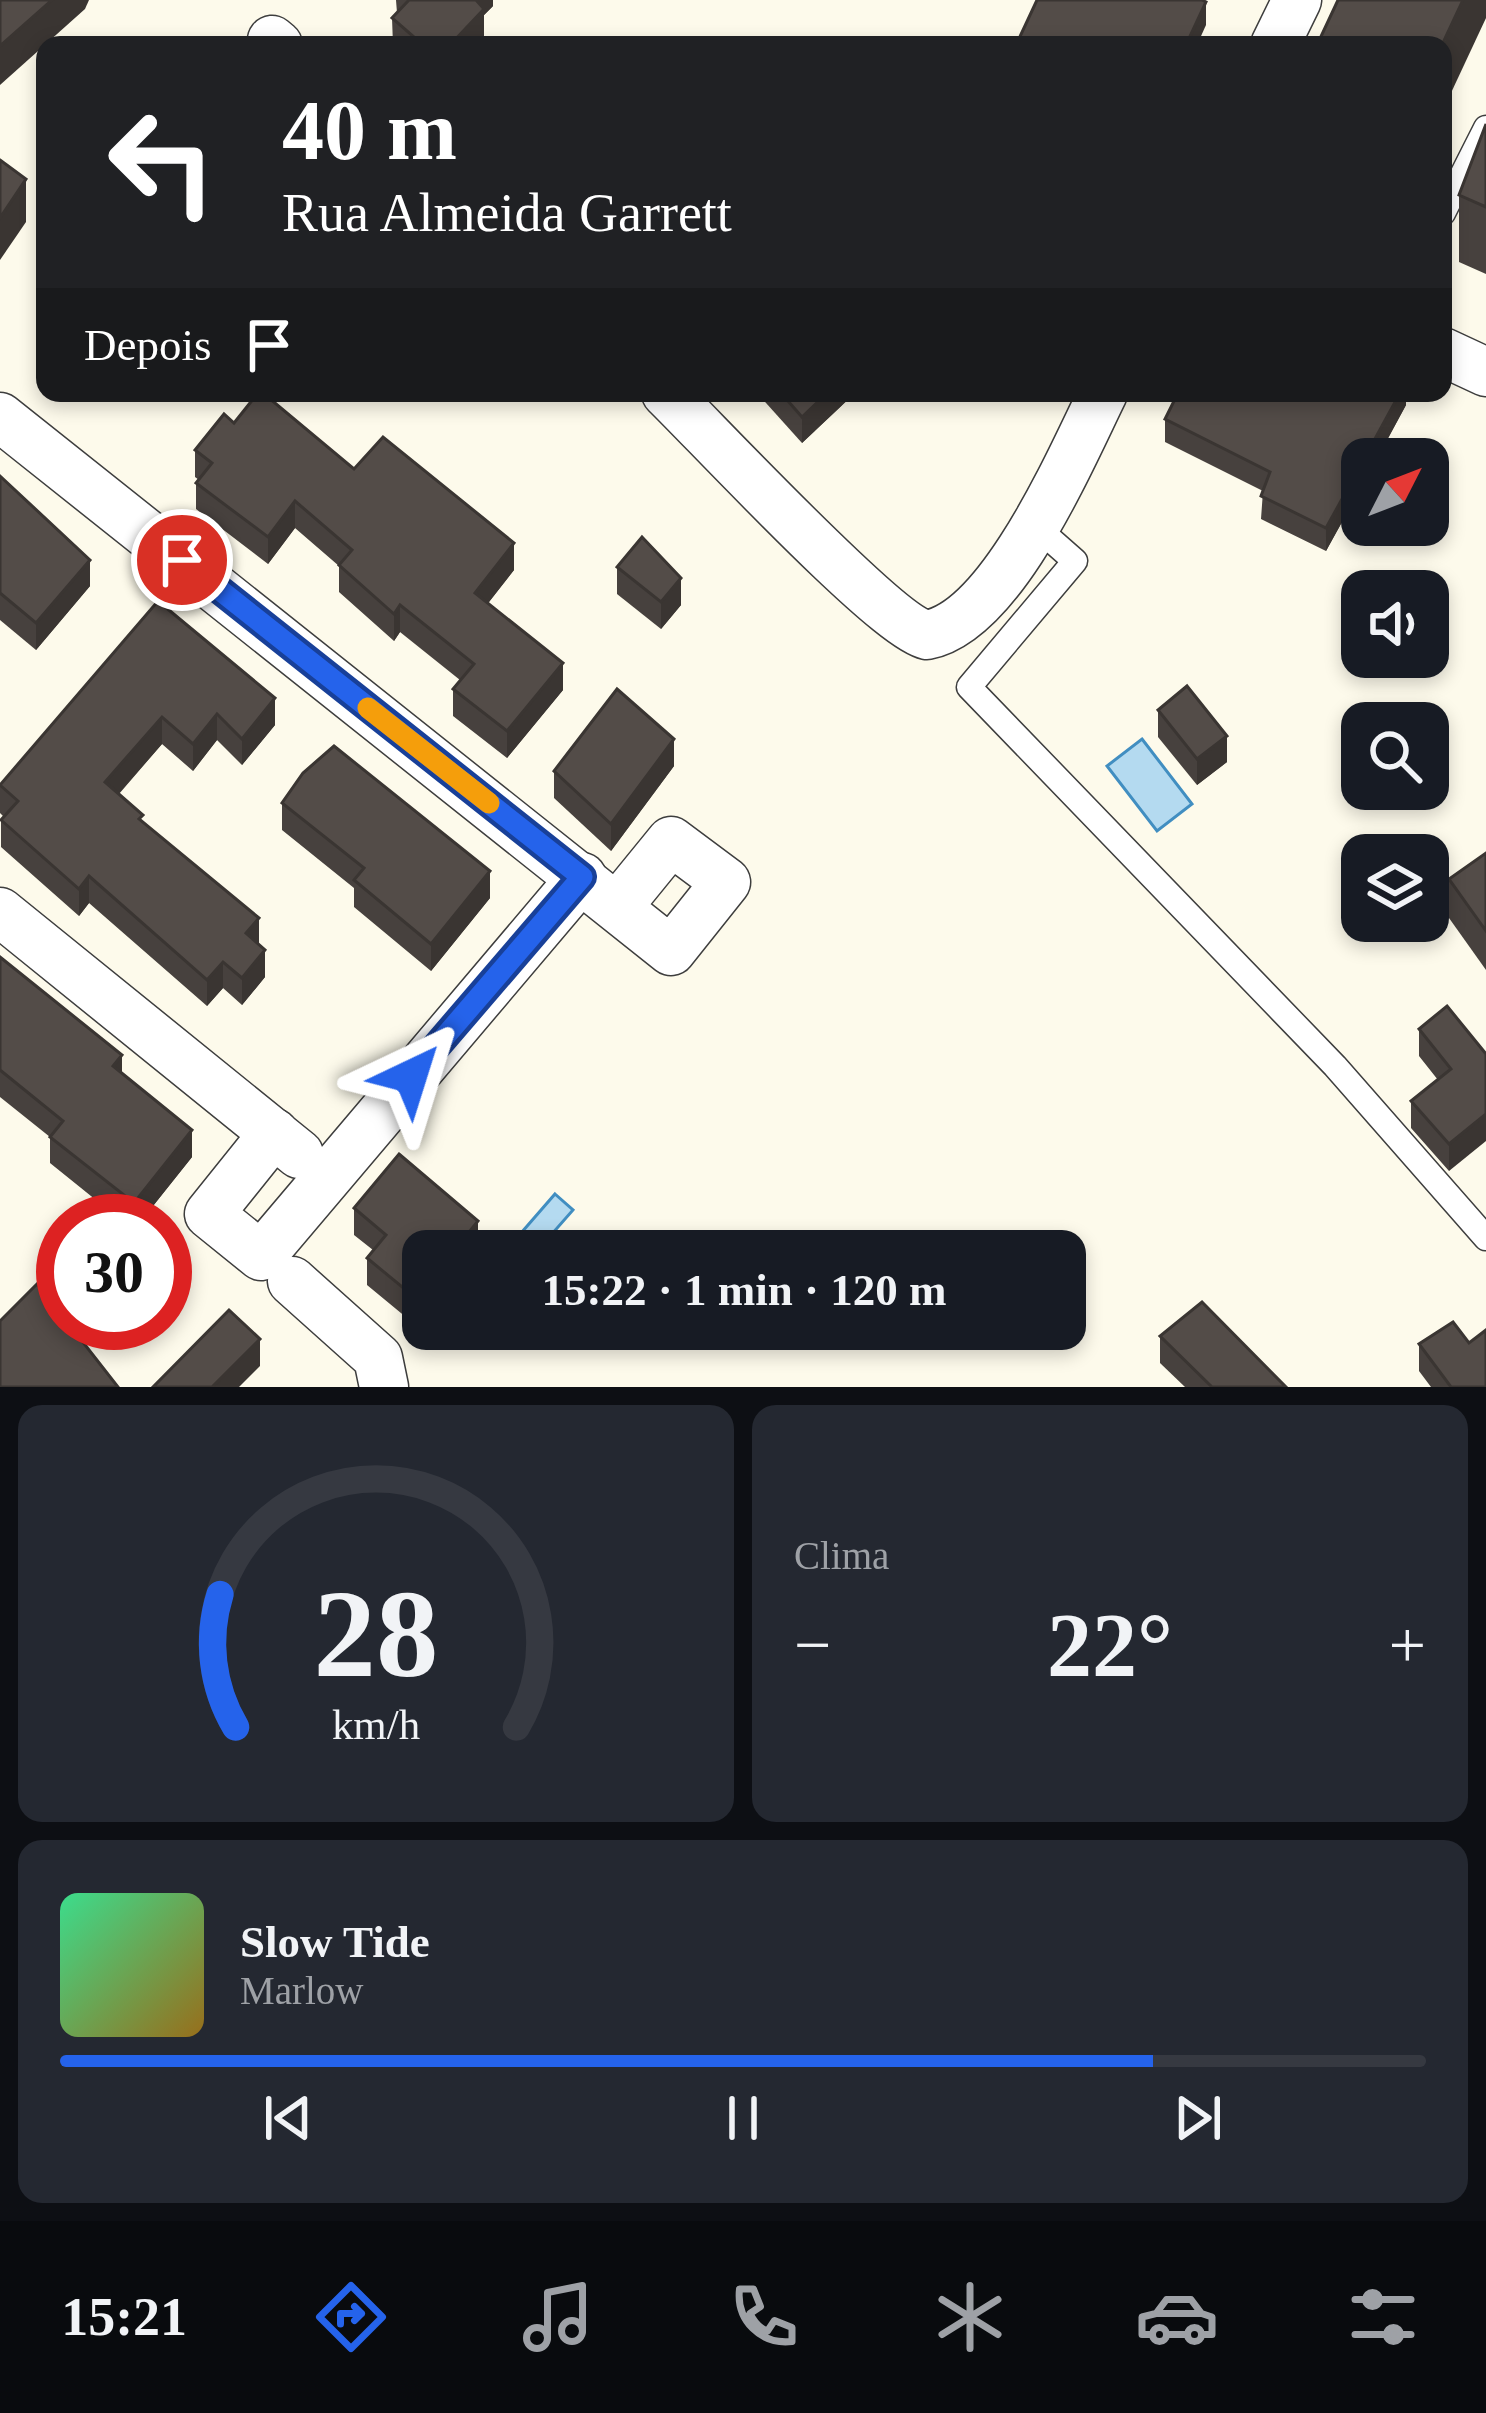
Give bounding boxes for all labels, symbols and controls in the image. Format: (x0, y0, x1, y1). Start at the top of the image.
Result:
icon: left (84, 84, 240, 240)
text: 40 m (282, 84, 457, 177)
text: Rua Almeida Garrett (282, 183, 732, 243)
icon: arrive (236, 312, 302, 378)
text: Depois (84, 320, 212, 370)
north arrow (1341, 438, 1449, 546)
map controls (1341, 438, 1449, 942)
pin (131, 509, 233, 611)
icon: arrive (149, 527, 215, 593)
button: sound (1341, 570, 1449, 678)
button: search (1341, 702, 1449, 810)
button: layers (1341, 834, 1449, 942)
position arrow (348, 1013, 474, 1139)
speed limit sign: 30 (36, 1194, 192, 1350)
text: 15:22 · 1 min · 120 m (542, 1265, 947, 1315)
text: Clima (794, 1534, 889, 1577)
text: 28 (314, 1565, 438, 1703)
text: 22° (1047, 1596, 1173, 1695)
text: − (794, 1608, 831, 1681)
text: + (1389, 1608, 1426, 1681)
text: km/h (332, 1700, 420, 1747)
text: Slow Tide (240, 1917, 430, 1967)
text: Marlow (240, 1969, 363, 2012)
icon: previous (255, 2085, 321, 2151)
icon: pause (710, 2085, 776, 2151)
icon: next (1165, 2085, 1231, 2151)
icon: directions (309, 2275, 393, 2359)
icon: music (516, 2275, 600, 2359)
icon: phone (722, 2275, 806, 2359)
icon: climate (928, 2275, 1012, 2359)
icon: car (1135, 2275, 1219, 2359)
icon: filters (1341, 2275, 1425, 2359)
text: 15:21 (61, 2287, 187, 2347)

